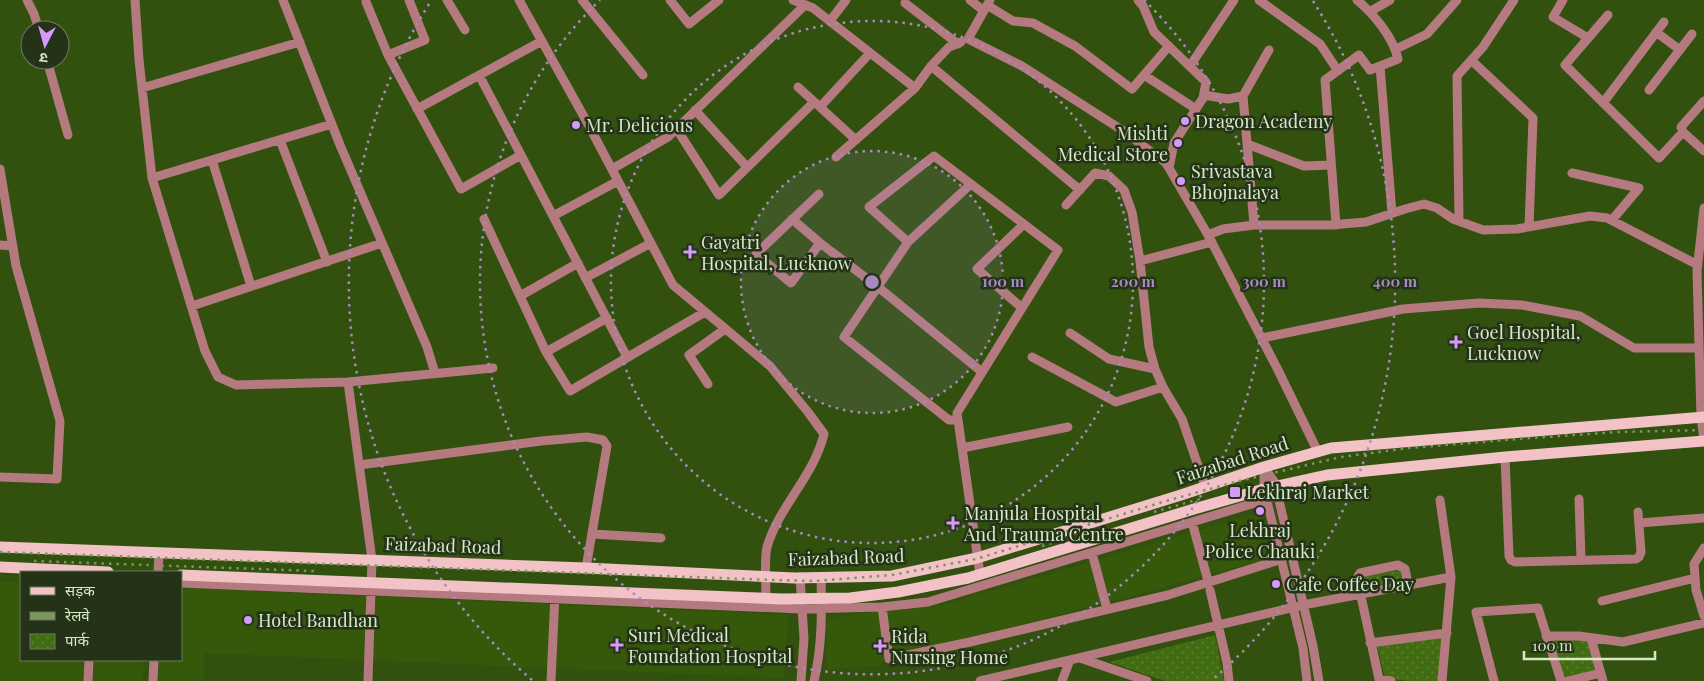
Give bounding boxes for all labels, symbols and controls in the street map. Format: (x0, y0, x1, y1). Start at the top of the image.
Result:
north arrow (20, 20, 70, 70)
text: उ (38, 48, 49, 68)
place label: Dragon Academy (1195, 109, 1332, 133)
place label: Mr. Delicious (586, 113, 693, 137)
marker: Dragon Academy (1179, 115, 1191, 127)
marker: Mr. Delicious (570, 119, 582, 131)
place label: Mishti Medical Store (1058, 121, 1168, 166)
marker: Mishti Medical Store (1172, 137, 1184, 149)
place label: Srivastava Bhojnalaya (1191, 159, 1279, 204)
marker: Srivastava Bhojnalaya (1175, 175, 1187, 187)
place label: Gayatri Hospital, Lucknow (701, 230, 852, 275)
marker: Gayatri Hospital, Lucknow (683, 245, 697, 259)
text: 100 m (982, 271, 1025, 291)
text: 200 m (1111, 271, 1156, 291)
text: 300 m (1242, 271, 1286, 291)
text: 400 m (1373, 271, 1418, 291)
centre of rings (863, 273, 881, 291)
place label: Goel Hospital, Lucknow (1467, 320, 1580, 365)
marker: Goel Hospital, Lucknow (1449, 335, 1463, 349)
street label: Faizabad Road (1173, 430, 1292, 489)
place label: Lekhraj Market (1246, 480, 1370, 504)
marker: Lekhraj Market (1228, 485, 1242, 499)
place label: Manjula Hospital And Trauma Centre (963, 501, 1124, 546)
marker: Lekhraj Police Chauki (1254, 505, 1266, 517)
marker: Manjula Hospital And Trauma Centre (946, 516, 960, 530)
place label: Lekhraj Police Chauki (1205, 518, 1315, 563)
street label: Faizabad Road (384, 531, 502, 559)
street label: Faizabad Road (787, 543, 905, 571)
legend (20, 571, 182, 661)
place label: Cafe Coffee Day (1286, 572, 1414, 596)
marker: Cafe Coffee Day (1270, 578, 1282, 590)
text: सड़क (65, 580, 95, 600)
text: रेलवे (64, 605, 90, 625)
place label: Hotel Bandhan (258, 608, 378, 632)
marker: Hotel Bandhan (242, 614, 254, 626)
place label: Suri Medical Foundation Hospital (628, 623, 792, 668)
place label: Rida Nursing Home (891, 624, 1008, 669)
scale bar (1524, 628, 1655, 660)
text: पार्क (65, 630, 89, 650)
text: 100 m (1532, 635, 1573, 655)
marker: Suri Medical Foundation Hospital (610, 638, 624, 652)
marker: Rida Nursing Home (873, 639, 887, 653)

